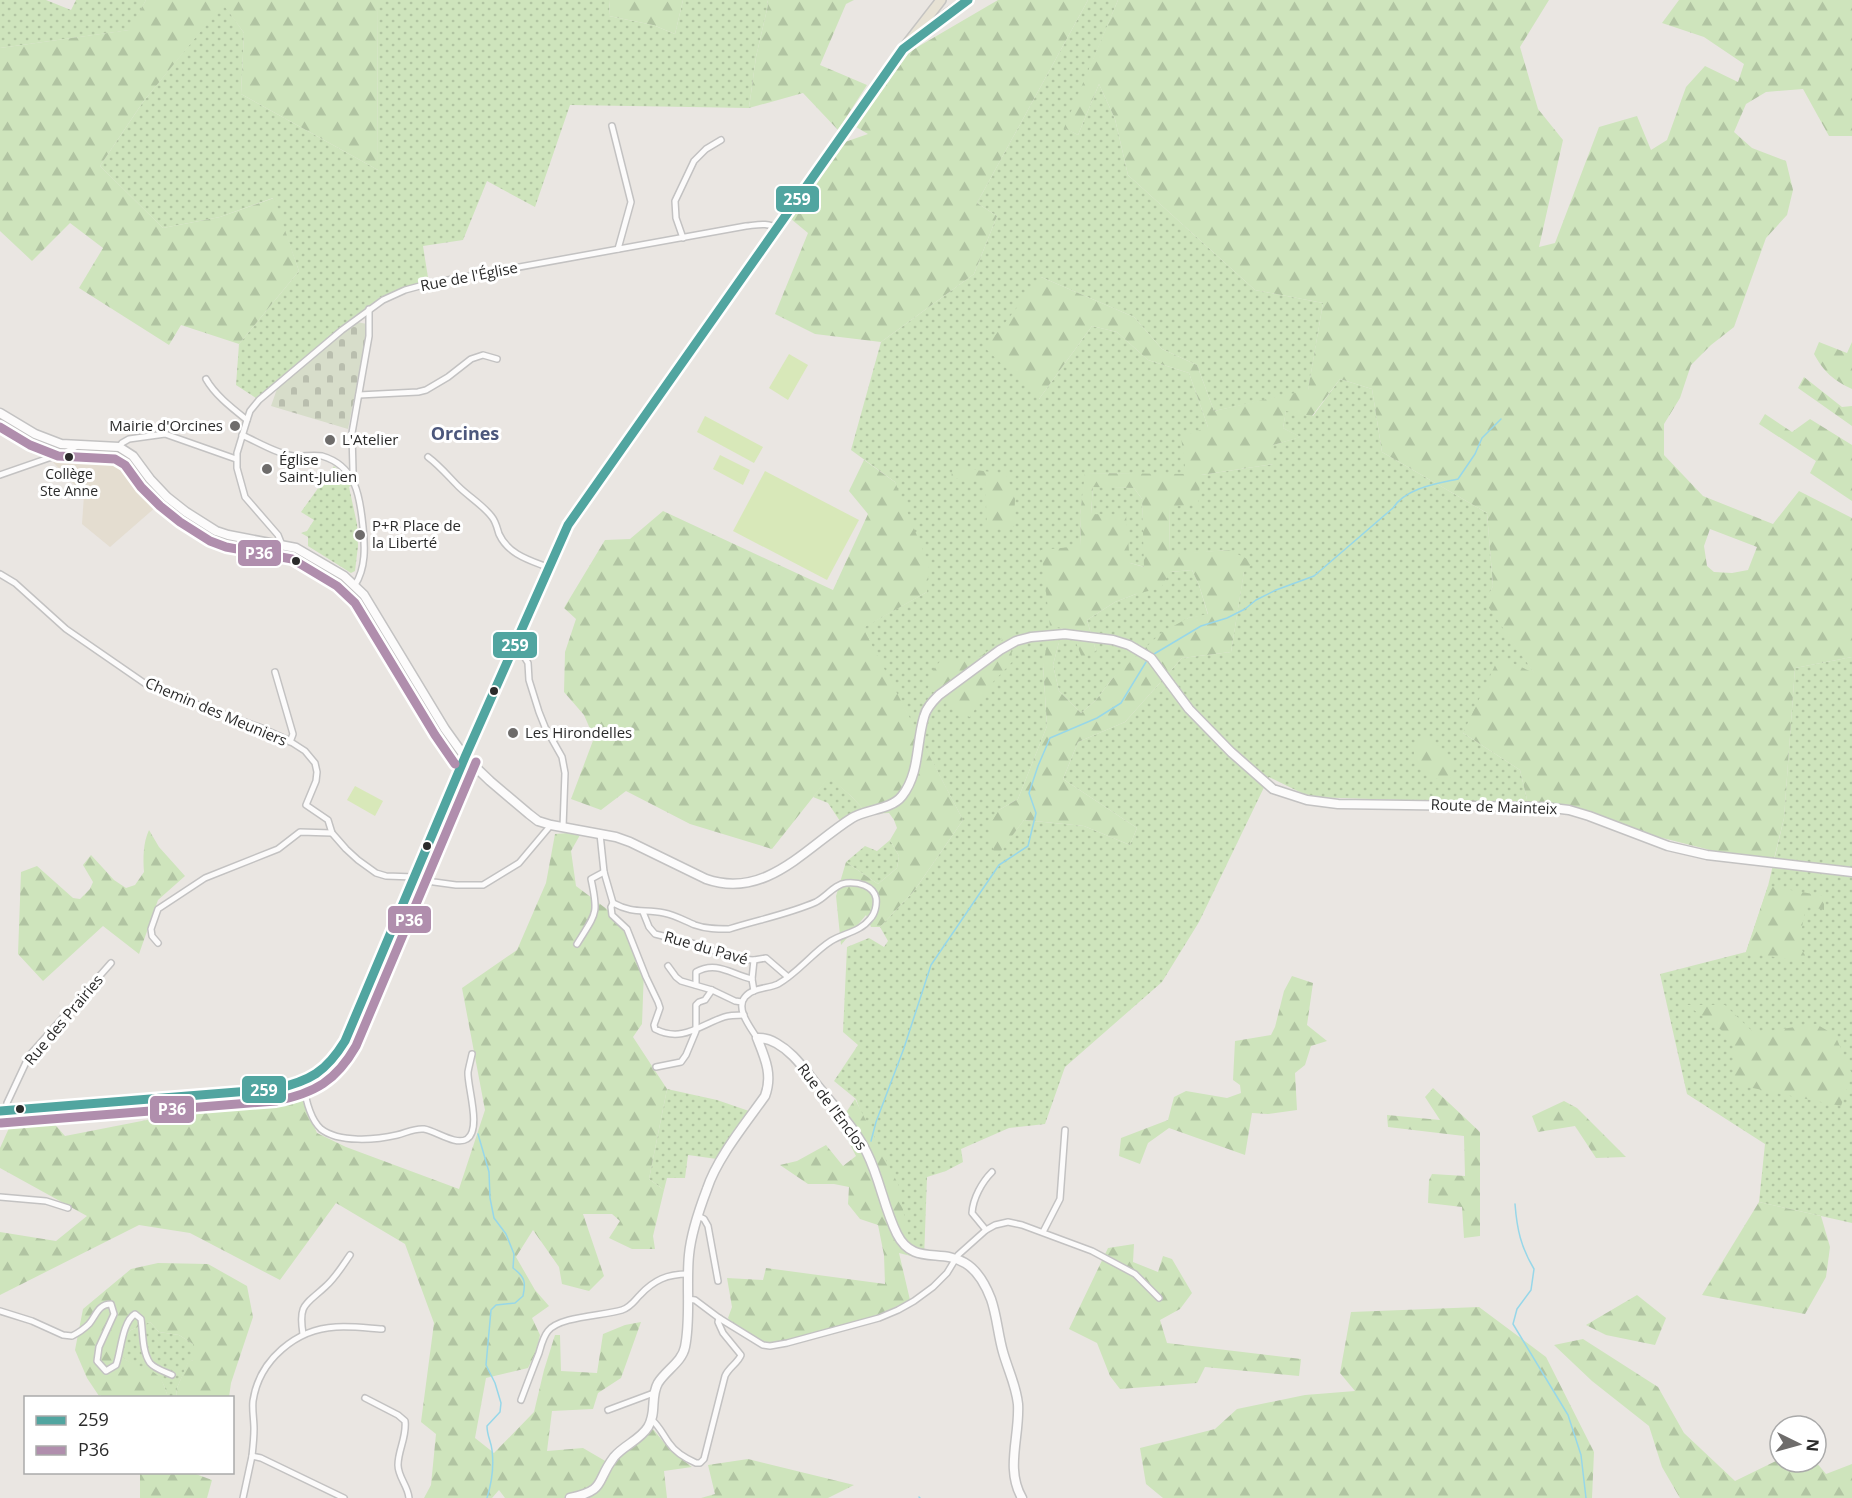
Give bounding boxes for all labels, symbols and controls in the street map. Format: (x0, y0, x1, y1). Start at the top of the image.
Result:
line badge: 259 (775, 185, 820, 213)
text: 259 (783, 188, 811, 210)
street label: Rue de l'Église (418, 257, 519, 295)
place label: Mairie d'Orcines (109, 415, 223, 435)
marker: Mairie d'Orcines (228, 419, 242, 433)
district label: Orcines (431, 421, 499, 445)
place label: L'Atelier (342, 429, 399, 449)
marker: L'Atelier (323, 433, 337, 447)
place label: Église Saint-Julien (279, 449, 357, 486)
marker: Collège Ste Anne (63, 451, 75, 463)
marker: Église Saint-Julien (260, 462, 274, 476)
place label: Collège Ste Anne (40, 464, 98, 500)
place label: P+R Place de la Liberté (372, 515, 461, 552)
marker: P+R Place de la Liberté (353, 528, 367, 542)
line badge: P36 (237, 539, 282, 567)
text: P36 (245, 542, 273, 564)
unlabelled marker (290, 555, 302, 567)
line badge: 259 (492, 631, 538, 659)
text: 259 (501, 634, 529, 656)
street label: Chemin des Meuniers (142, 672, 290, 750)
unlabelled marker (488, 685, 500, 697)
place label: Les Hirondelles (525, 722, 632, 742)
marker: Les Hirondelles (506, 726, 520, 740)
street label: Route de Mainteix (1430, 794, 1558, 818)
unlabelled marker (421, 840, 433, 852)
line badge: P36 (387, 905, 432, 934)
text: P36 (395, 909, 423, 931)
street label: Rue du Pavé (662, 926, 751, 969)
street label: Rue des Prairies (20, 970, 107, 1069)
street label: Rue de l'Enclos (794, 1059, 872, 1154)
line badge: 259 (241, 1075, 287, 1104)
text: 259 (250, 1079, 278, 1101)
line badge: P36 (149, 1095, 195, 1124)
text: P36 (158, 1098, 186, 1120)
unlabelled marker (14, 1103, 26, 1115)
legend (24, 1396, 234, 1474)
text: 259 (78, 1407, 109, 1431)
north arrow (1768, 1414, 1828, 1474)
text: P36 (78, 1437, 109, 1461)
text: N (1801, 1438, 1824, 1453)

